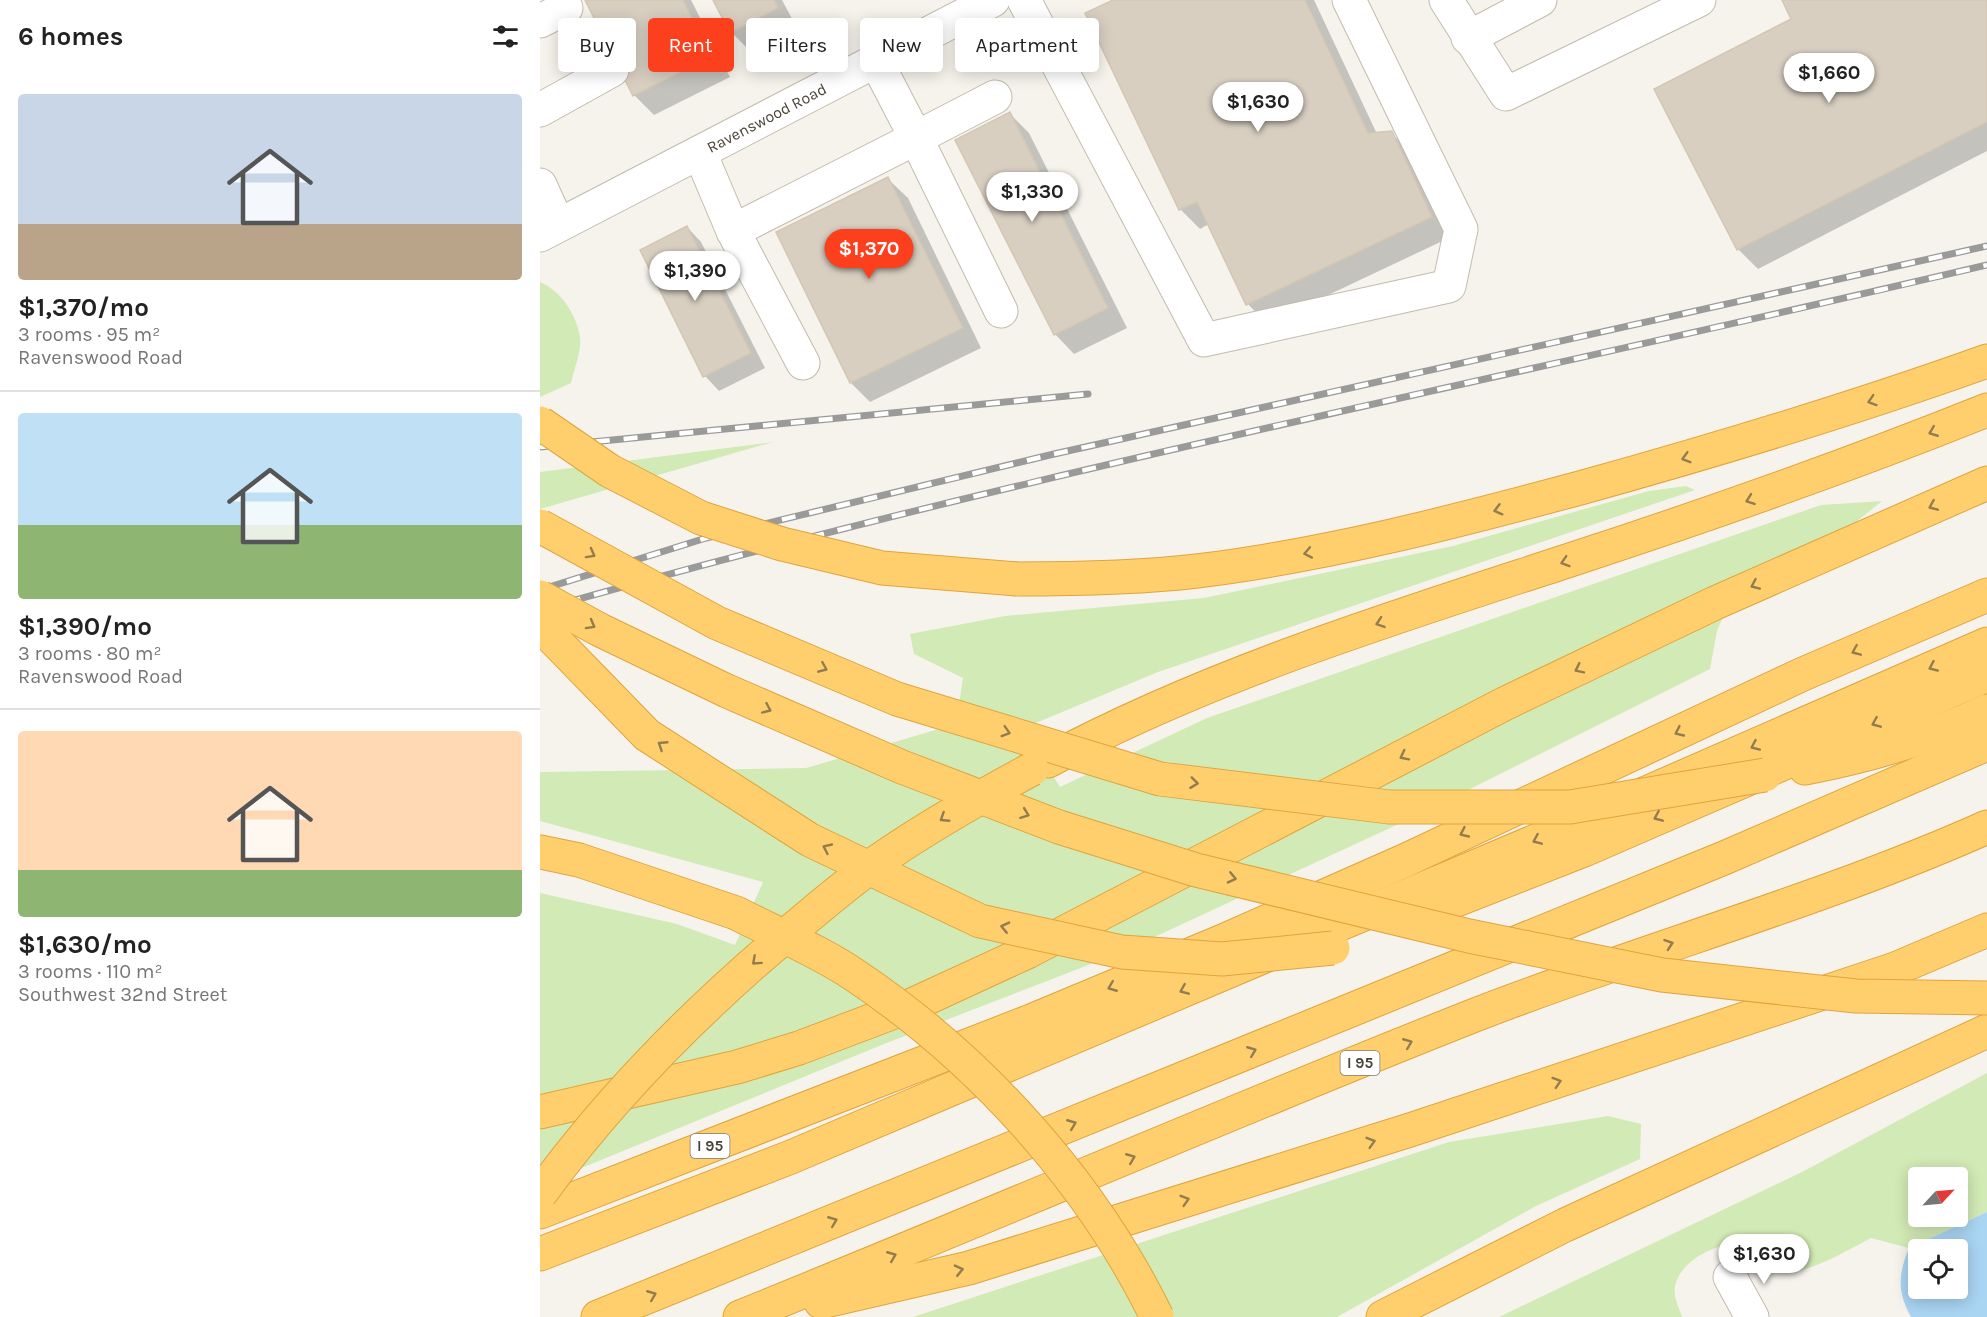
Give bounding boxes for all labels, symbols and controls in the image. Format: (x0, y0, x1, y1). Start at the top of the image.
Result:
chip: Buy (558, 18, 636, 72)
chip: Rent (648, 18, 734, 72)
chip: Filters (746, 18, 848, 72)
chip: New (860, 18, 943, 72)
chip: Apartment (955, 18, 1099, 72)
icon: filters (489, 20, 522, 53)
text: 6 homes (18, 21, 123, 52)
pin: $1,660 (1780, 53, 1878, 104)
text: $1,660 (1798, 61, 1860, 84)
street label: Ravenswood Road (704, 79, 830, 157)
pin: $1,630 (1209, 82, 1307, 133)
text: $1,630 (1226, 90, 1290, 113)
icon: home (216, 133, 324, 241)
pin: $1,330 (983, 172, 1081, 223)
text: $1,330 (1000, 180, 1064, 203)
pin: $1,370 (820, 229, 918, 280)
text: $1,370 (838, 237, 900, 260)
pin: $1,390 (646, 251, 744, 302)
text: $1,390 (663, 259, 727, 282)
text: $1,370/mo (18, 292, 149, 323)
text: 3 rooms · 95 m² (18, 323, 160, 346)
text: Ravenswood Road (18, 346, 183, 369)
one-way arrow (1867, 393, 1878, 406)
one-way arrow (1928, 425, 1939, 437)
one-way arrow (1681, 451, 1692, 463)
icon: home (216, 452, 324, 560)
one-way arrow (1745, 493, 1756, 506)
one-way arrow (1929, 499, 1940, 511)
one-way arrow (1493, 502, 1503, 515)
one-way arrow (1303, 546, 1313, 559)
one-way arrow (585, 547, 595, 558)
one-way arrow (1560, 554, 1571, 567)
one-way arrow (1751, 578, 1762, 590)
text: $1,390/mo (18, 611, 152, 642)
one-way arrow (1375, 616, 1386, 628)
one-way arrow (585, 618, 595, 629)
text: 3 rooms · 80 m² (18, 642, 162, 665)
one-way arrow (1851, 644, 1862, 656)
one-way arrow (1929, 660, 1940, 672)
one-way arrow (816, 661, 827, 673)
one-way arrow (1574, 661, 1585, 673)
text: Ravenswood Road (18, 665, 183, 688)
one-way arrow (761, 701, 772, 713)
one-way arrow (1871, 716, 1882, 728)
one-way arrow (1000, 725, 1011, 737)
one-way arrow (1674, 725, 1685, 737)
one-way arrow (1750, 738, 1761, 750)
one-way arrow (658, 741, 669, 752)
one-way arrow (1400, 749, 1411, 760)
icon: home (216, 770, 324, 878)
one-way arrow (1190, 776, 1199, 789)
one-way arrow (1020, 807, 1030, 820)
one-way arrow (1654, 810, 1665, 822)
one-way arrow (940, 811, 951, 822)
one-way arrow (1459, 825, 1470, 837)
one-way arrow (1533, 833, 1544, 845)
one-way arrow (823, 844, 834, 856)
one-way arrow (1226, 871, 1236, 884)
one-way arrow (1001, 921, 1011, 934)
text: $1,630/mo (18, 929, 152, 960)
one-way arrow (1663, 939, 1674, 952)
one-way arrow (752, 954, 763, 965)
text: 3 rooms · 110 m² (18, 960, 163, 983)
one-way arrow (1108, 980, 1119, 992)
text: Southwest 32nd Street (18, 983, 227, 1006)
one-way arrow (1179, 983, 1190, 995)
one-way arrow (1401, 1038, 1412, 1050)
one-way arrow (1247, 1045, 1257, 1058)
road number: I 95 (1340, 1051, 1380, 1075)
one-way arrow (1551, 1076, 1562, 1089)
one-way arrow (1066, 1119, 1077, 1131)
road number: I 95 (690, 1134, 730, 1158)
one-way arrow (1365, 1137, 1376, 1149)
one-way arrow (1124, 1153, 1135, 1165)
north arrow (1908, 1167, 1968, 1227)
map controls (1908, 1167, 1968, 1299)
one-way arrow (1179, 1195, 1190, 1207)
one-way arrow (827, 1216, 838, 1228)
pin: $1,630 (1715, 1234, 1813, 1285)
button: locate (1908, 1239, 1968, 1299)
text: $1,630 (1732, 1242, 1796, 1265)
one-way arrow (886, 1251, 897, 1263)
one-way arrow (953, 1264, 963, 1277)
one-way arrow (646, 1290, 657, 1302)

